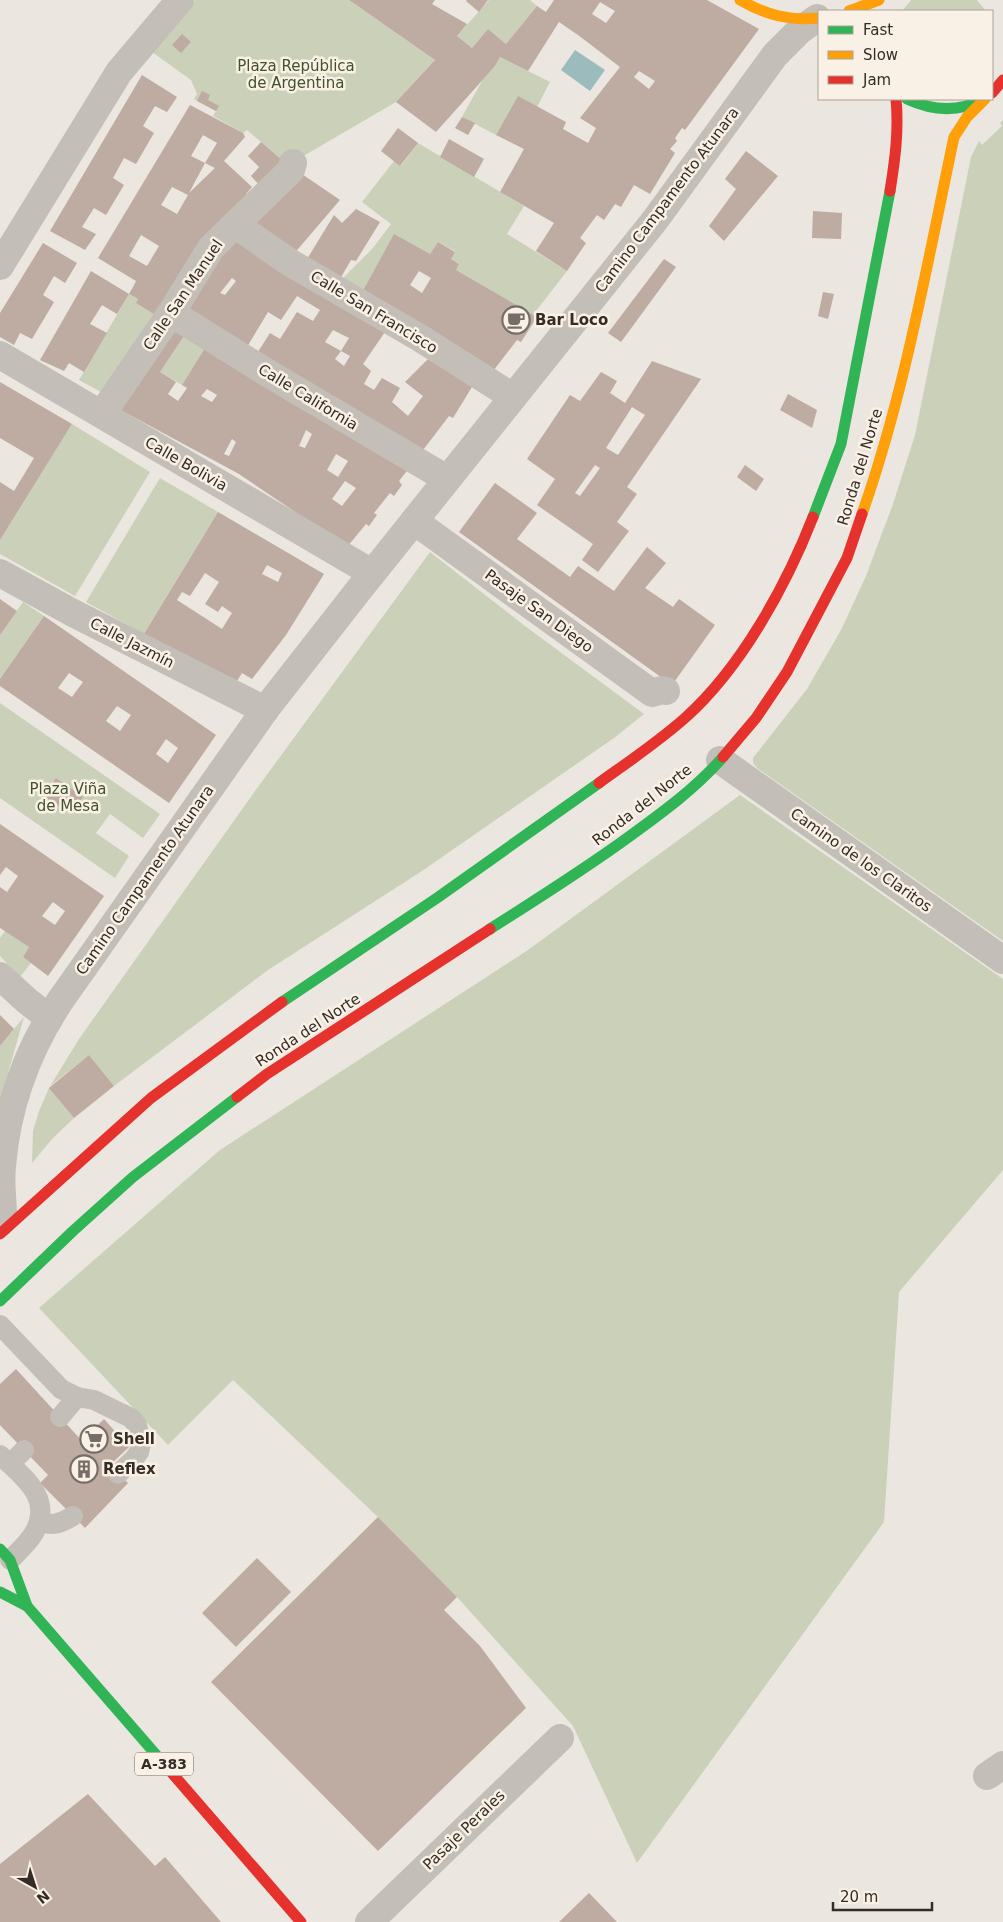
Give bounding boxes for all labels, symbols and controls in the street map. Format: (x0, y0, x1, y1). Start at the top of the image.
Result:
legend (818, 10, 993, 100)
text: Fast (863, 21, 893, 39)
text: Slow (863, 46, 898, 64)
park label: Plaza República de Argentina (237, 57, 355, 92)
text: Jam (862, 71, 891, 89)
street label: Camino Campamento Atunara (591, 104, 743, 296)
street label: Calle San Manuel (139, 236, 227, 354)
street label: Calle San Francisco (307, 267, 441, 357)
cafe icon: Bar Loco (501, 305, 531, 335)
place label: Bar Loco (535, 311, 608, 329)
street label: Calle California (255, 360, 361, 434)
street label: Ronda del Norte (834, 406, 886, 528)
street label: Calle Bolivia (142, 433, 230, 495)
street label: Pasaje San Diego (481, 566, 597, 656)
street label: Calle Jazmín (87, 614, 177, 672)
street label: Ronda del Norte (589, 761, 695, 849)
park label: Plaza Viña de Mesa (29, 780, 107, 815)
street label: Camino Campamento Atunara (72, 782, 218, 978)
street label: Camino de los Claritos (787, 804, 935, 916)
street label: Ronda del Norte (252, 989, 364, 1071)
supermarket icon: Shell (79, 1424, 109, 1454)
place label: Shell (113, 1430, 155, 1448)
building icon: Reflex (69, 1454, 99, 1484)
place label: Reflex (103, 1460, 156, 1478)
road number: A-383 (135, 1752, 193, 1776)
street label: Pasaje Perales (419, 1786, 509, 1874)
north arrow (10, 1862, 60, 1912)
scale bar (833, 1880, 932, 1912)
text: N (34, 1887, 53, 1907)
text: 20 m (840, 1888, 878, 1906)

